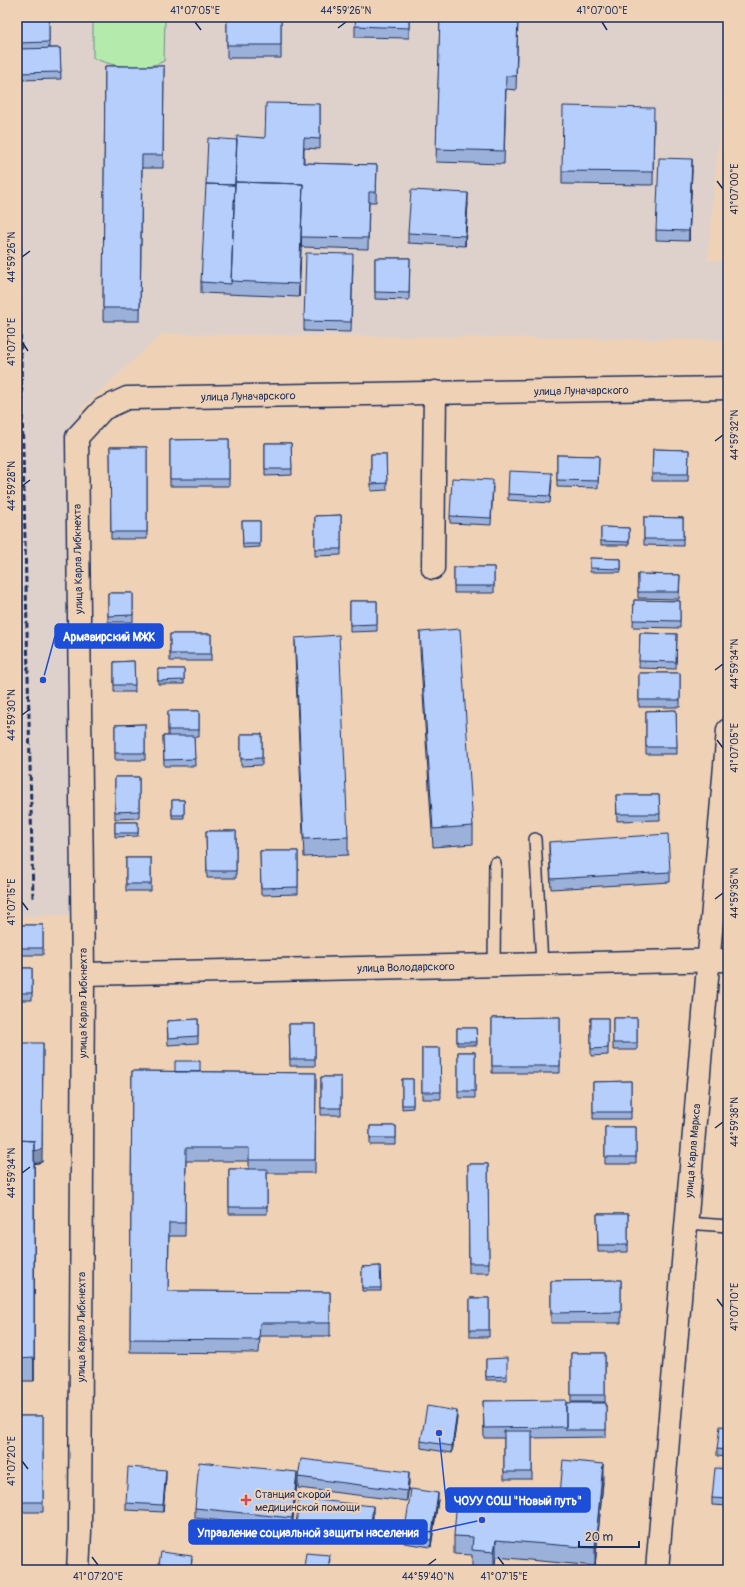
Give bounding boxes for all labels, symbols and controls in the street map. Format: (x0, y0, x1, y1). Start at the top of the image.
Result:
text: 41°07'05"E (170, 5, 220, 17)
text: 44°59'26"N (321, 5, 372, 17)
text: 41°07'00"E (576, 5, 628, 17)
text: 41°07'00"E (729, 163, 741, 215)
text: 44°59'26"N (6, 231, 18, 282)
text: 41°07'10"E (6, 318, 18, 366)
street label: улица Луначарского (533, 383, 629, 398)
street label: улица Луначарского (200, 389, 296, 403)
text: 44°59'32"N (729, 410, 741, 460)
text: 44°59'28"N (6, 461, 18, 511)
street label: улица Карла Либкнехта (71, 504, 85, 615)
callout: Армавирский МЖК (55, 624, 163, 648)
text: Армавирский МЖК (63, 630, 155, 645)
text: 44°59'34"N (729, 638, 741, 689)
text: 44°59'30"N (6, 689, 18, 741)
text: 41°07'05"E (729, 723, 741, 773)
text: 44°59'36"N (729, 867, 741, 918)
text: 41°07'15"E (6, 879, 18, 925)
street label: улица Карла Либкнехта (76, 948, 90, 1059)
street label: улица Володарского (356, 959, 455, 975)
text: 44°59'38"N (729, 1097, 741, 1147)
street label: улица Карла Маркса (682, 1103, 703, 1199)
text: 44°59'34"N (6, 1147, 18, 1198)
street label: улица Карла Либкнехта (74, 1272, 88, 1383)
text: 41°07'10"E (729, 1283, 741, 1331)
text: 41°07'20"E (6, 1436, 18, 1486)
place label: Станция скорой медицинской помощи (255, 1488, 360, 1514)
callout: ЧОУУ СОШ "Новый путь" (446, 1488, 590, 1512)
marker: Станция скорой медицинской помощи (240, 1494, 252, 1506)
text: ЧОУУ СОШ "Новый путь" (454, 1494, 582, 1509)
callout: Управление социальной защиты населения (189, 1520, 427, 1544)
scale bar (579, 1523, 639, 1549)
text: Управление социальной защиты населения (197, 1526, 419, 1541)
text: 20 m (585, 1530, 614, 1545)
text: 41°07'20"E (73, 1571, 123, 1583)
text: 44°59'40"N (402, 1571, 454, 1583)
text: 41°07'15"E (481, 1571, 527, 1583)

